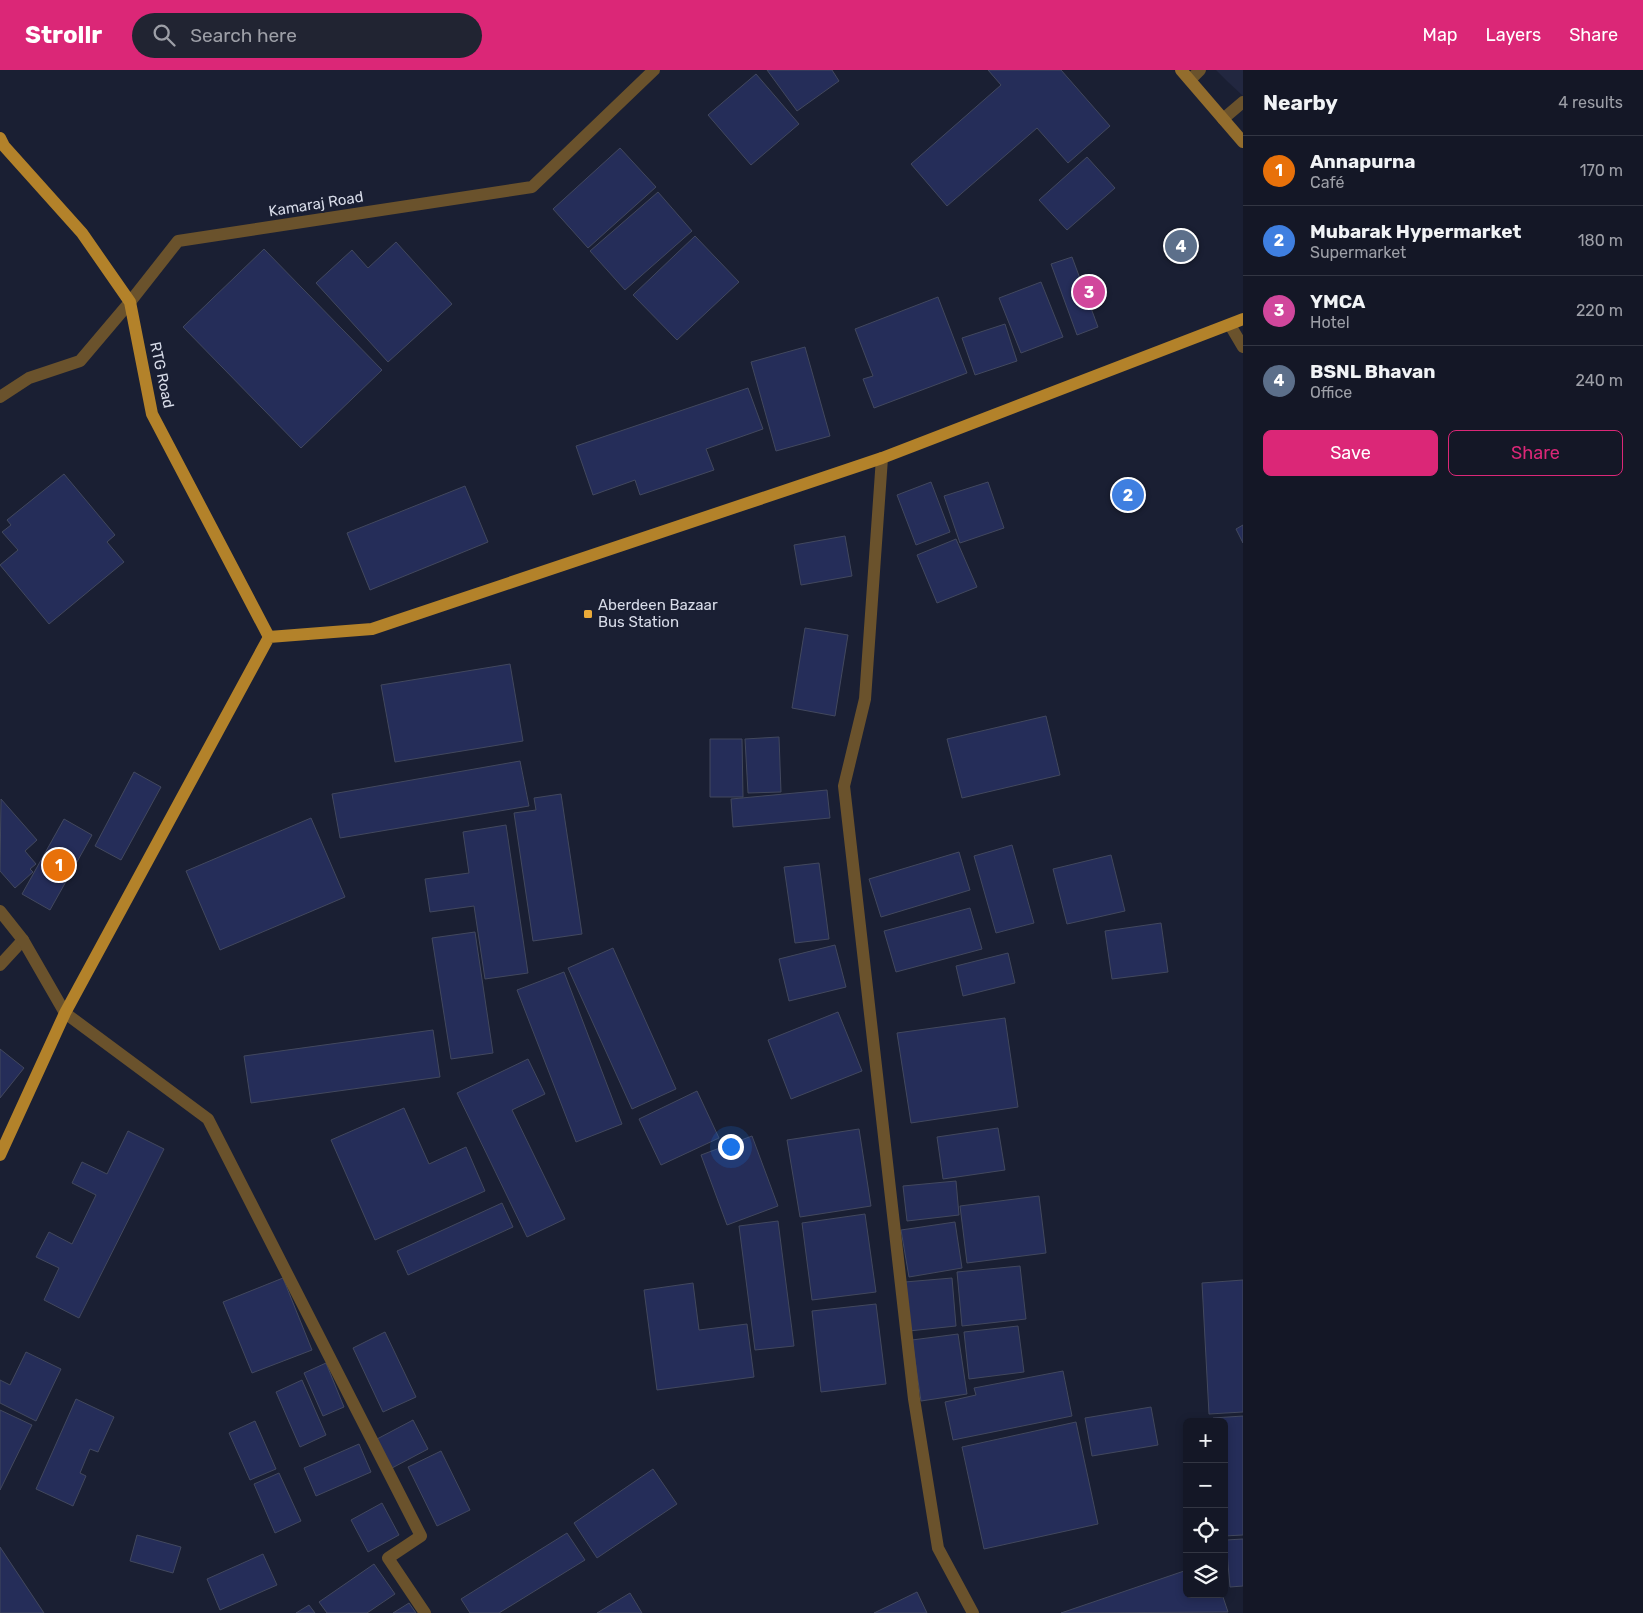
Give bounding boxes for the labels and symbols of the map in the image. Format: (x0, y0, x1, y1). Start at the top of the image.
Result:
street label: Kamaraj Road (267, 188, 365, 220)
pin: 4 (1165, 227, 1197, 265)
pin: 3 (1073, 273, 1105, 311)
street label: RTG Road (146, 340, 178, 410)
pin: 2 (1112, 476, 1144, 514)
place label: Aberdeen Bazaar Bus Station (598, 596, 718, 631)
marker: Aberdeen Bazaar Bus Station (582, 608, 594, 620)
pin: 1 (43, 846, 75, 884)
your location (718, 1134, 744, 1160)

